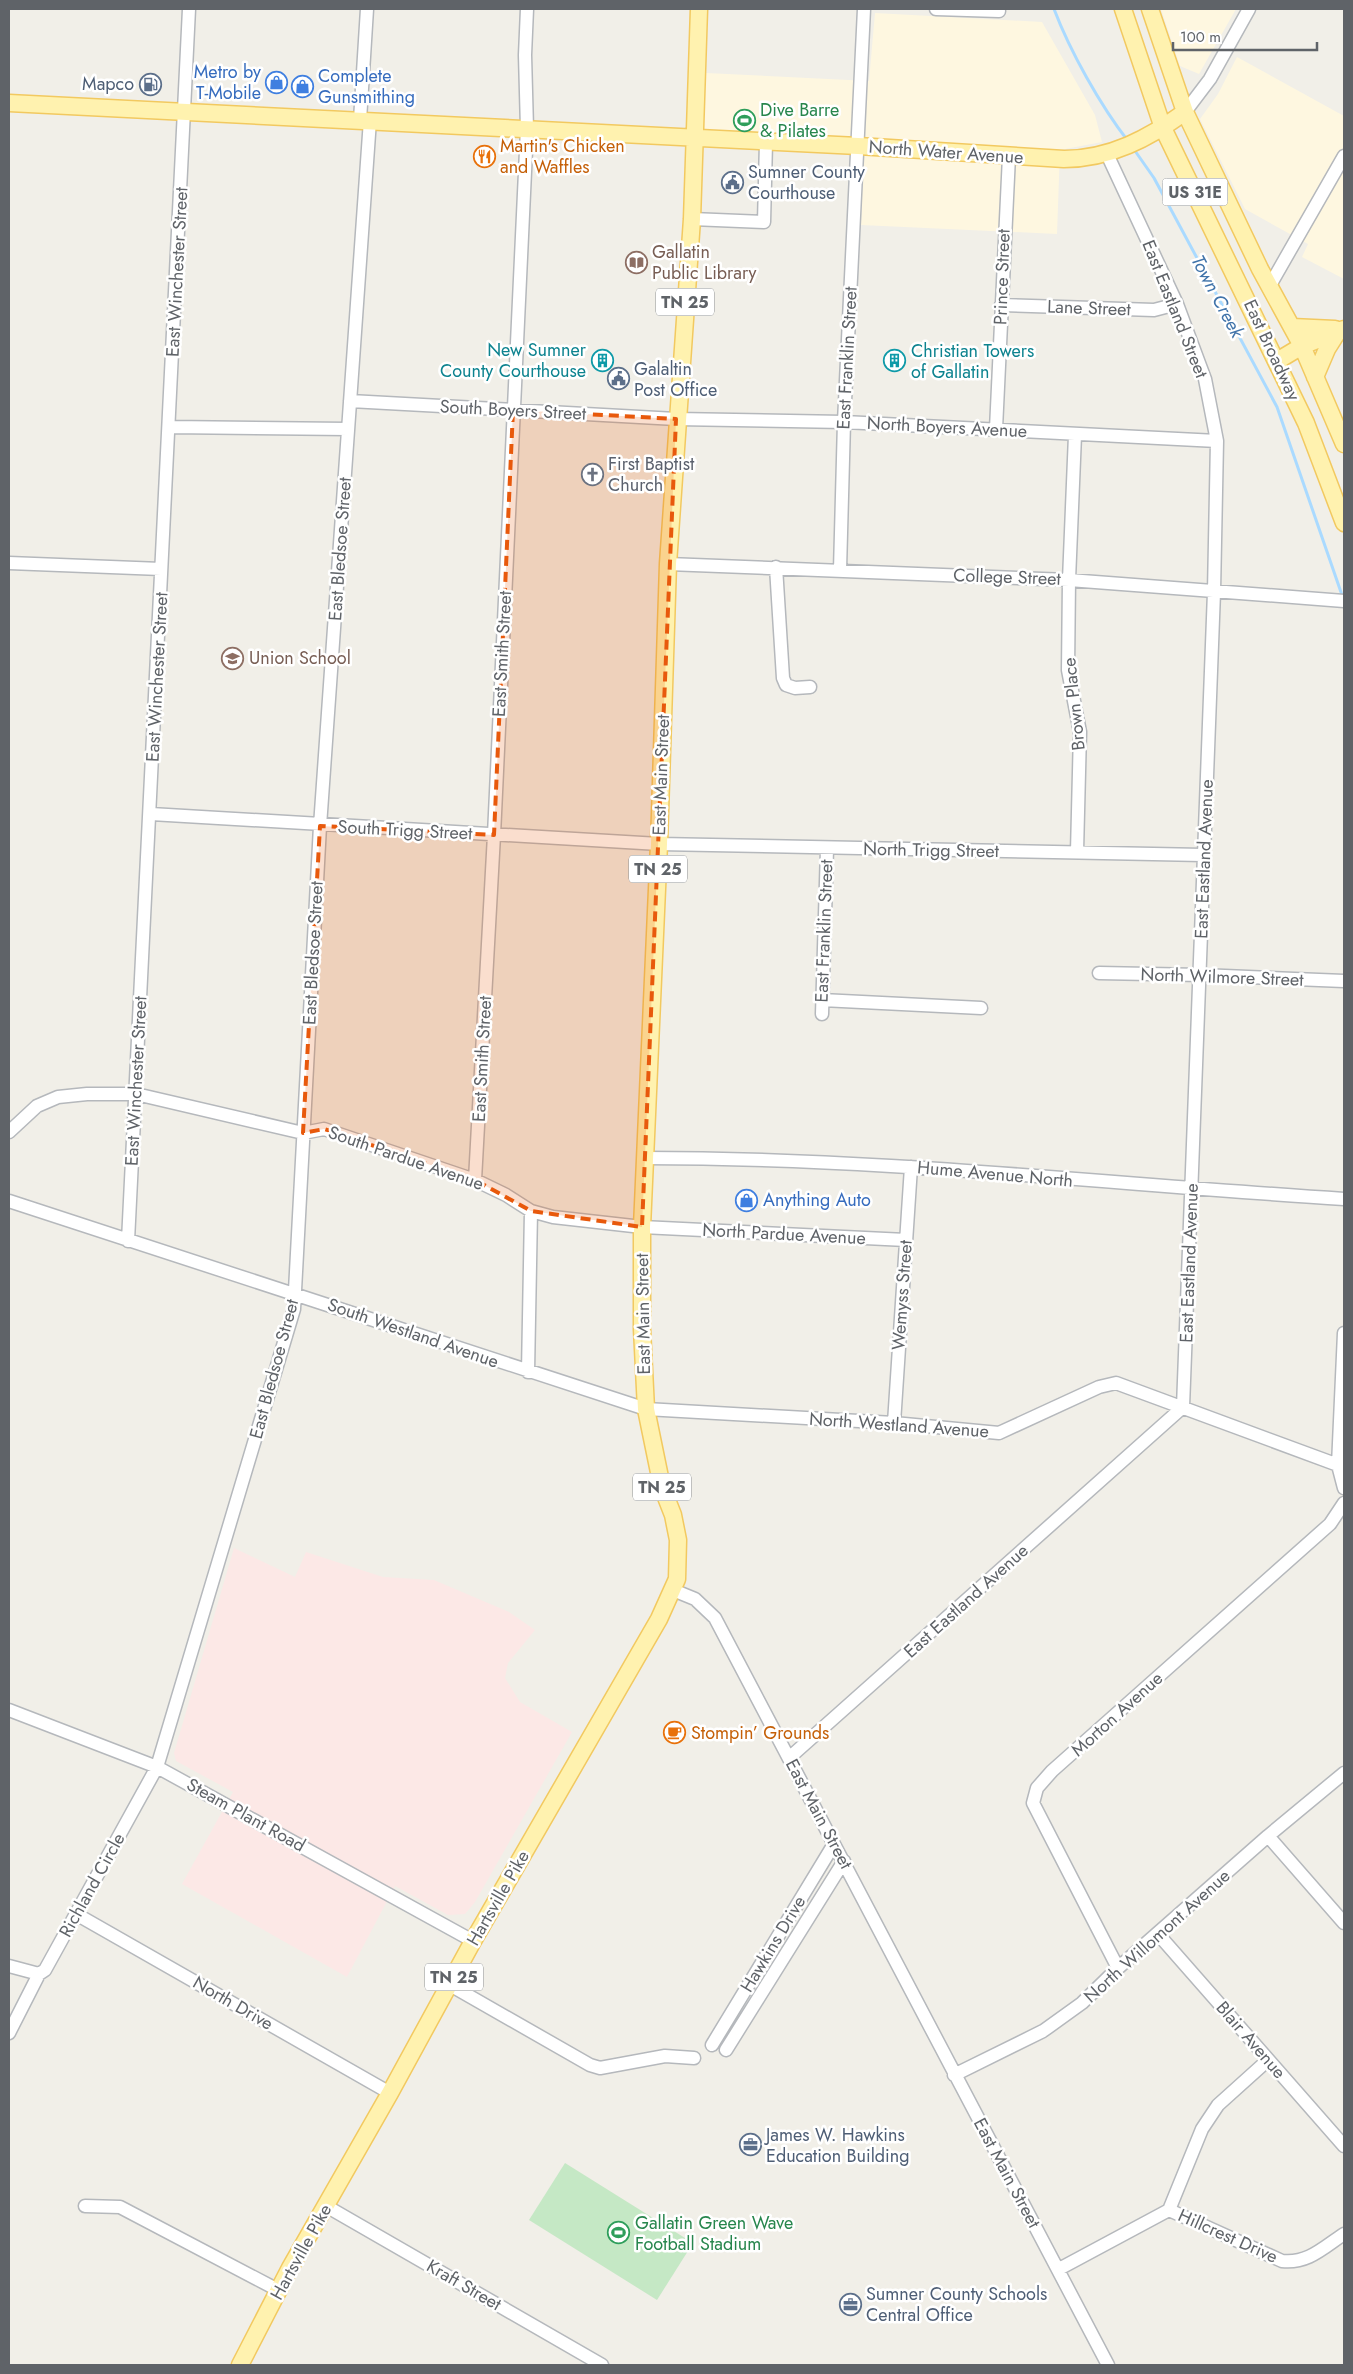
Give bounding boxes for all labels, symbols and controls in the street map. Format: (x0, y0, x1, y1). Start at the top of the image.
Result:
scale bar (1173, 20, 1317, 52)
text: 100 m (1180, 26, 1221, 48)
place label: Metro by T-Mobile (194, 59, 261, 106)
place label: Complete Gunsmithing (318, 63, 415, 110)
shop icon: Metro by T-Mobile (265, 70, 289, 94)
place label: Mapco (82, 71, 134, 97)
fuel station icon: Mapco (138, 72, 162, 96)
shop icon: Complete Gunsmithing (290, 74, 314, 98)
place label: Dive Barre & Pilates (760, 97, 839, 144)
sports icon: Dive Barre & Pilates (732, 108, 756, 132)
place label: Martin's Chicken and Waffles (500, 133, 625, 180)
street label: North Water Avenue (868, 134, 1024, 170)
restaurant icon: Martin's Chicken and Waffles (472, 144, 496, 168)
place label: Sumner County Courthouse (748, 159, 865, 206)
public building icon: Sumner County Courthouse (720, 170, 744, 194)
road number: US 31E (1162, 178, 1228, 206)
street label: East Winchester Street (160, 186, 194, 358)
street label: Prince Street (987, 228, 1017, 325)
street label: East Eastland Street (1136, 236, 1215, 382)
place label: Gallatin Public Library (652, 239, 757, 286)
library icon: Gallatin Public Library (624, 250, 648, 274)
water label: Town Creek (1184, 250, 1251, 343)
street label: East Franklin Street (830, 285, 864, 430)
road number: TN 25 (656, 288, 714, 316)
street label: Lane Street (1047, 294, 1132, 322)
street label: East Broadway (1237, 295, 1307, 405)
place label: New Sumner County Courthouse (440, 337, 587, 384)
place label: Christian Towers of Gallatin (911, 338, 1034, 385)
building icon: New Sumner County Courthouse (590, 348, 614, 372)
building icon: Christian Towers of Gallatin (883, 349, 907, 373)
place label: Galaltin Post Office (634, 356, 717, 403)
public building icon: Galaltin Post Office (606, 367, 630, 391)
street label: South Boyers Street (439, 393, 588, 427)
street label: North Boyers Avenue (866, 410, 1028, 444)
place label: First Baptist Church (608, 451, 695, 498)
church icon: First Baptist Church (580, 462, 604, 486)
street label: East Bledsoe Street (322, 476, 358, 622)
street label: College Street (953, 562, 1062, 592)
street label: East Smith Street (486, 590, 518, 718)
street label: East Winchester Street (140, 591, 174, 763)
place label: Union School (249, 645, 351, 671)
school or university icon: Union School (221, 646, 245, 670)
street label: Brown Place (1056, 656, 1092, 752)
street label: East Main Street (646, 713, 676, 836)
street label: East Eastland Avenue (1188, 779, 1220, 939)
street label: South Trigg Street (337, 813, 474, 847)
street label: North Trigg Street (863, 836, 1000, 864)
road number: TN 25 (629, 856, 687, 882)
street label: East Franklin Street (809, 858, 840, 1003)
street label: East Bledsoe Street (296, 880, 330, 1026)
street label: North Wilmore Street (1140, 961, 1305, 993)
street label: East Winchester Street (119, 995, 153, 1167)
street label: East Smith Street (466, 995, 498, 1123)
street label: South Pardue Avenue (325, 1119, 487, 1197)
street label: Hume Avenue North (916, 1154, 1074, 1194)
street label: East Eastland Avenue (1173, 1183, 1205, 1343)
place label: Anything Auto (763, 1187, 871, 1213)
shop icon: Anything Auto (735, 1188, 759, 1212)
street label: North Pardue Avenue (702, 1217, 866, 1251)
street label: Wemyss Street (885, 1238, 919, 1351)
street label: East Main Street (629, 1252, 657, 1375)
street label: South Westland Avenue (324, 1291, 502, 1375)
street label: East Bledsoe Street (243, 1295, 305, 1442)
street label: North Westland Avenue (808, 1406, 990, 1444)
road number: TN 25 (633, 1474, 691, 1500)
street label: East Eastland Avenue (898, 1538, 1034, 1664)
street label: Morton Avenue (1065, 1666, 1169, 1762)
place label: Stompin’ Grounds (691, 1720, 829, 1746)
cafe icon: Stompin’ Grounds (663, 1721, 687, 1745)
street label: East Main Street (779, 1754, 859, 1874)
street label: Steam Plant Road (182, 1772, 310, 1858)
street label: Richland Circle (53, 1828, 131, 1942)
street label: Hartsville Pike (460, 1846, 536, 1950)
street label: North Willomont Avenue (1078, 1863, 1236, 2009)
street label: Hawkins Drive (734, 1891, 812, 1997)
road number: TN 25 (425, 1964, 483, 1990)
street label: North Drive (188, 1969, 278, 2037)
street label: Blair Avenue (1210, 1996, 1292, 2084)
street label: East Main Street (967, 2113, 1047, 2233)
place label: James W. Hawkins Education Building (764, 2122, 910, 2169)
office icon: James W. Hawkins Education Building (738, 2133, 762, 2157)
street label: Hartsville Pike (264, 2199, 338, 2305)
street label: Hillcrest Drive (1174, 2202, 1282, 2270)
place label: Gallatin Green Wave Football Stadium (635, 2210, 793, 2257)
sports icon: Gallatin Green Wave Football Stadium (607, 2221, 631, 2245)
street label: Kraft Street (422, 2253, 507, 2317)
place label: Sumner County Schools Central Office (866, 2281, 1047, 2328)
office icon: Sumner County Schools Central Office (838, 2292, 862, 2316)

